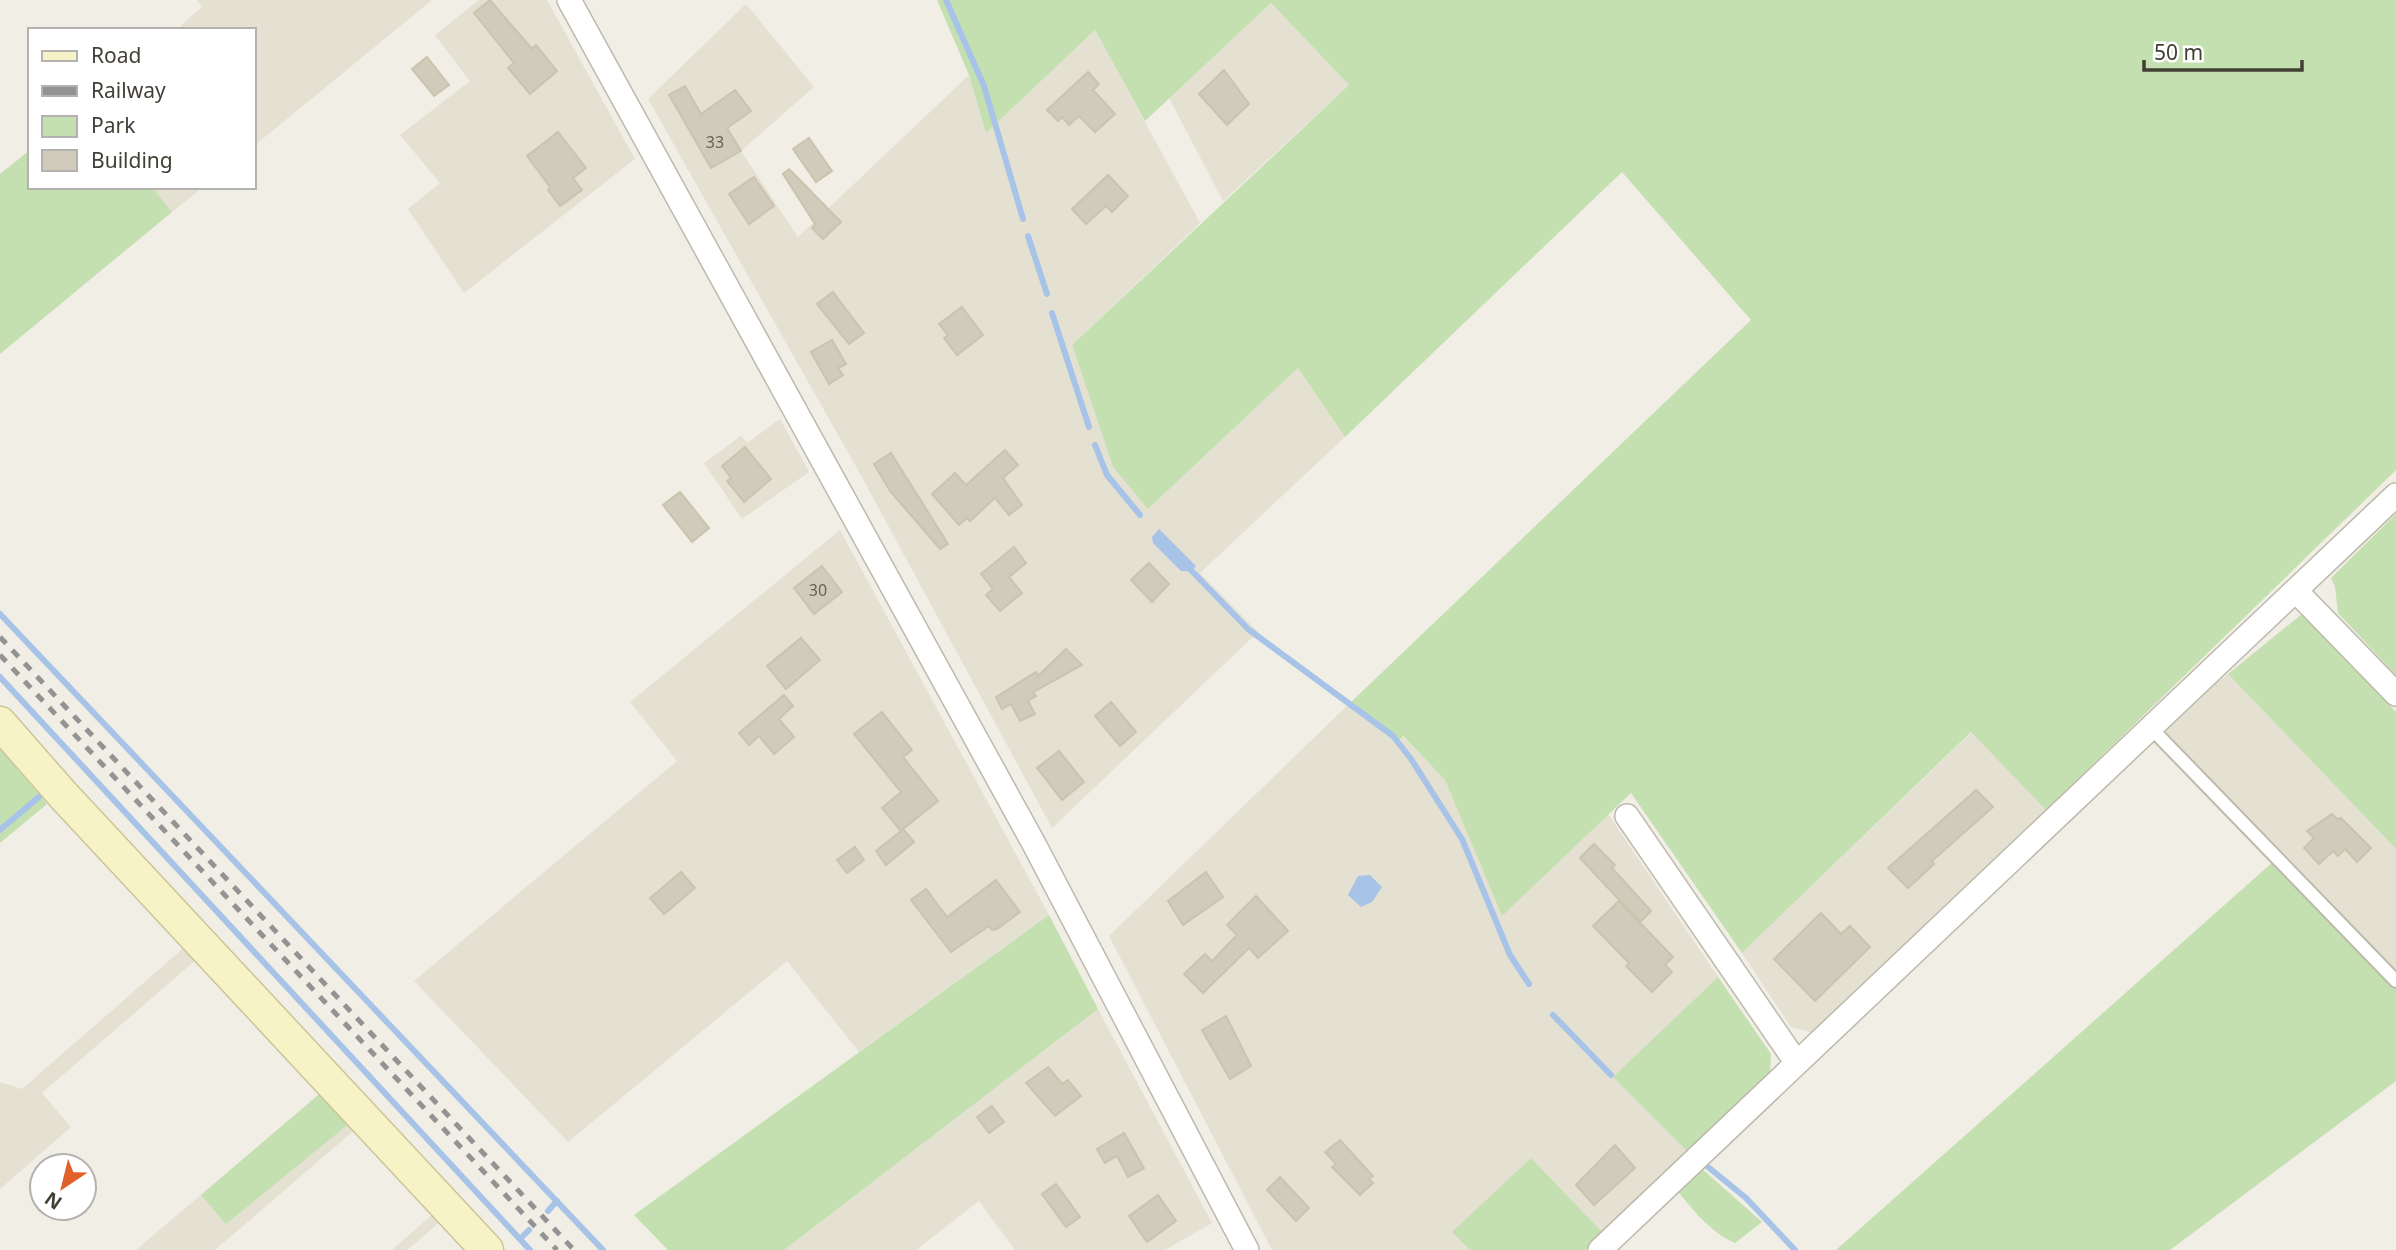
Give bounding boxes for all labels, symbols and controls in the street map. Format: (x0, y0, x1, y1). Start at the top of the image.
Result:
legend (28, 28, 256, 189)
scale bar (2144, 28, 2302, 72)
text: 50 m (2154, 38, 2203, 66)
text: Road (91, 41, 141, 69)
text: Railway (91, 76, 166, 104)
text: Park (91, 111, 136, 139)
house number: 33 (706, 131, 724, 153)
text: Building (91, 146, 173, 174)
house number: 30 (809, 579, 827, 601)
north arrow (28, 1152, 98, 1222)
text: N (39, 1186, 67, 1216)

